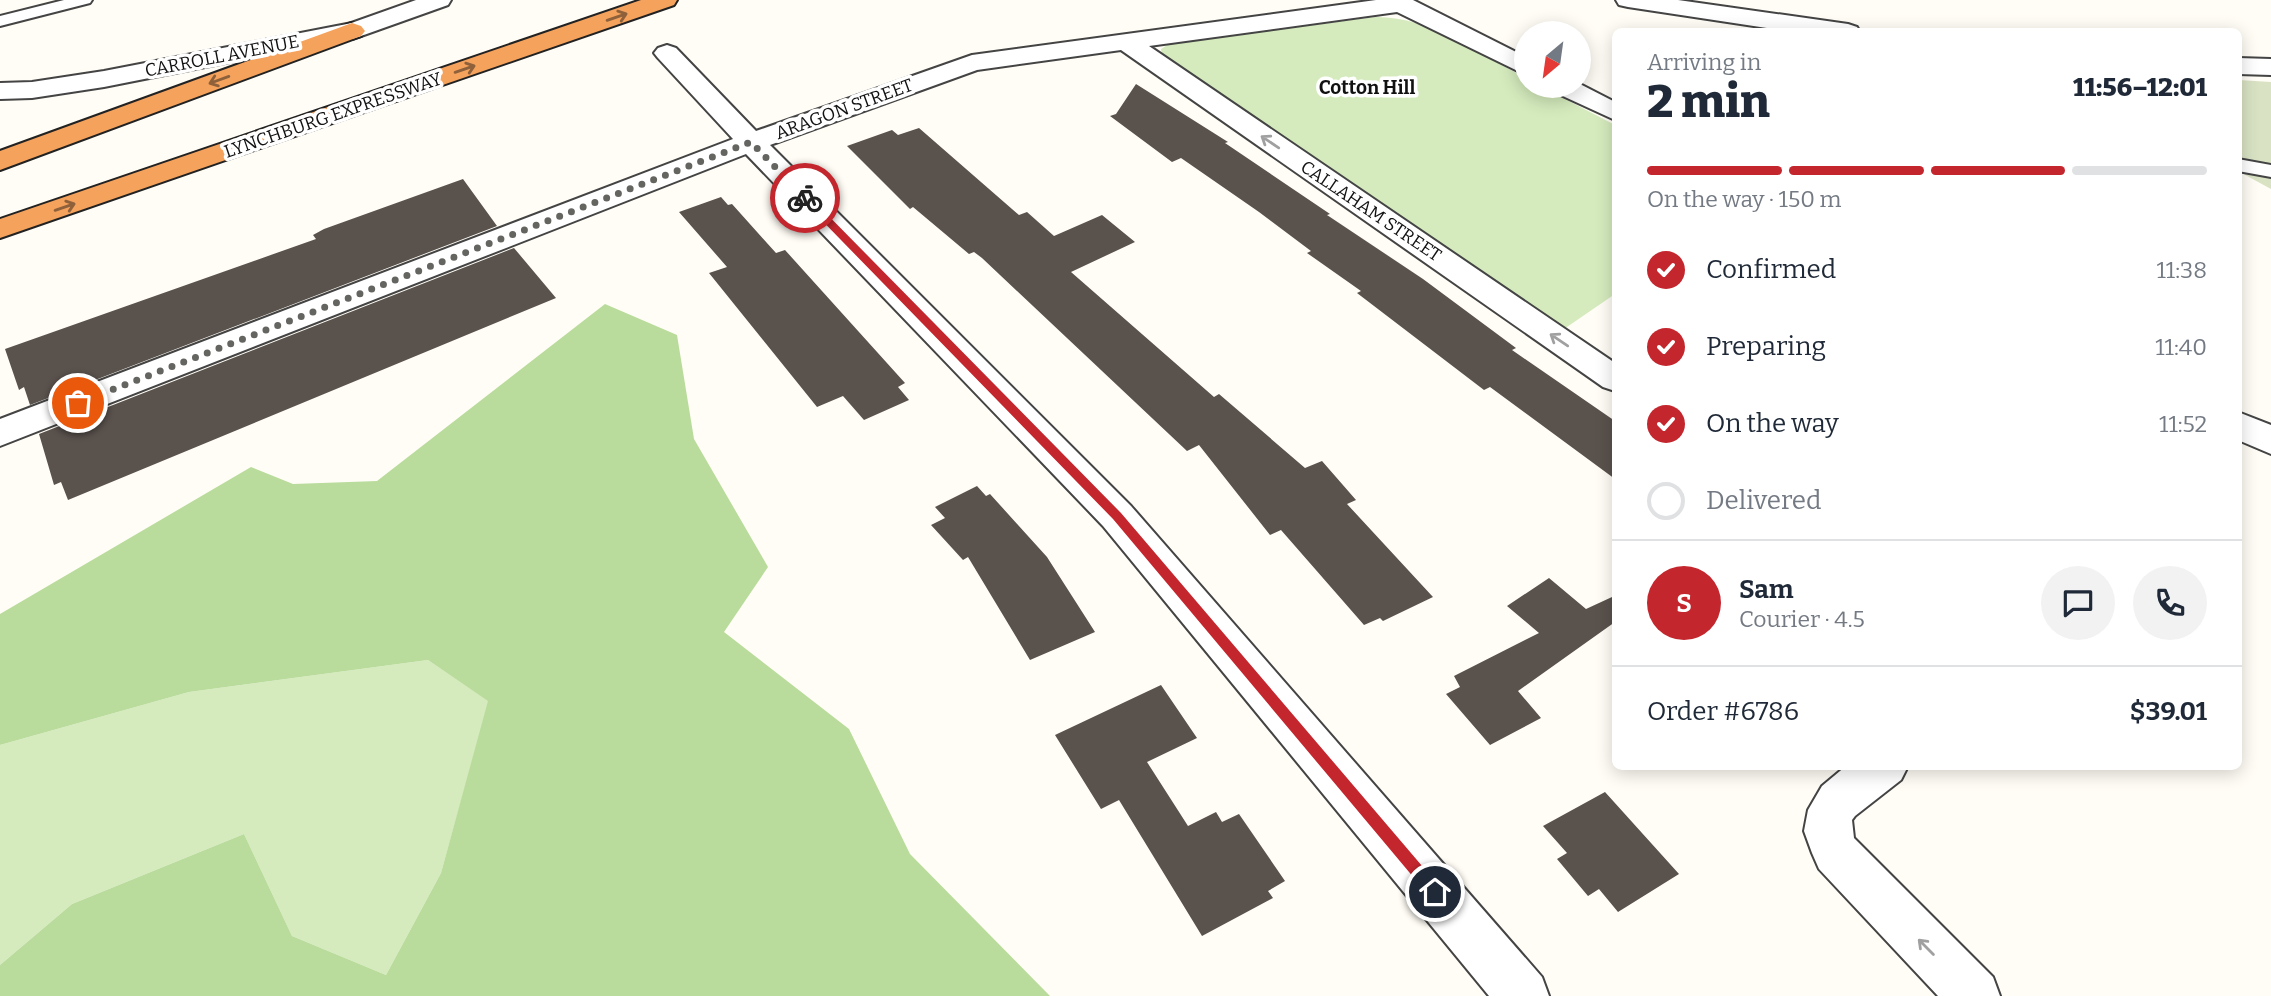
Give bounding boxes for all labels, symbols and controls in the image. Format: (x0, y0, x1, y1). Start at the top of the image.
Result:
one-way arrow (605, 10, 627, 22)
north arrow (1514, 21, 1591, 98)
map controls (1514, 21, 1591, 98)
street label: CARROLL AVENUE (143, 30, 301, 82)
text: Arriving in (1647, 48, 1761, 76)
one-way arrow (454, 62, 476, 74)
street label: LYNCHBURG EXPRESSWAY (221, 67, 445, 163)
text: 11:56–12:01 (2073, 72, 2207, 103)
street label: ARAGON STREET (772, 74, 916, 144)
text: 2 min (1647, 74, 1770, 129)
one-way arrow (209, 75, 231, 87)
district label: Cotton Hill (1319, 76, 1415, 99)
one-way arrow (1261, 135, 1281, 149)
street label: CALLAHAM STREET (1296, 156, 1446, 267)
courier (770, 163, 840, 233)
icon: bike (786, 179, 824, 217)
text: On the way · 150 m (1647, 185, 1841, 213)
one-way arrow (53, 200, 75, 212)
icon: check (1647, 251, 1685, 289)
text: Confirmed (1706, 254, 1836, 285)
text: 11:38 (2157, 256, 2207, 284)
icon: check (1647, 328, 1685, 366)
text: Preparing (1706, 331, 1826, 362)
one-way arrow (1550, 333, 1569, 347)
text: 11:40 (2155, 333, 2207, 361)
pin (48, 373, 108, 433)
icon: bag (59, 384, 97, 422)
icon: check (1647, 405, 1685, 443)
text: On the way (1706, 408, 1839, 439)
text: 11:52 (2159, 410, 2207, 438)
text: Delivered (1706, 485, 1821, 516)
button: chat (2041, 566, 2115, 640)
button: phone (2133, 566, 2207, 640)
text: Sam (1739, 574, 1794, 605)
text: S (1676, 588, 1692, 619)
text: Courier · 4.5 (1739, 605, 1865, 633)
text: Order #6786 (1647, 696, 1799, 727)
text: $39.01 (2130, 696, 2207, 727)
pin (1405, 862, 1465, 922)
icon: home (1416, 873, 1454, 911)
one-way arrow (1918, 939, 1935, 956)

